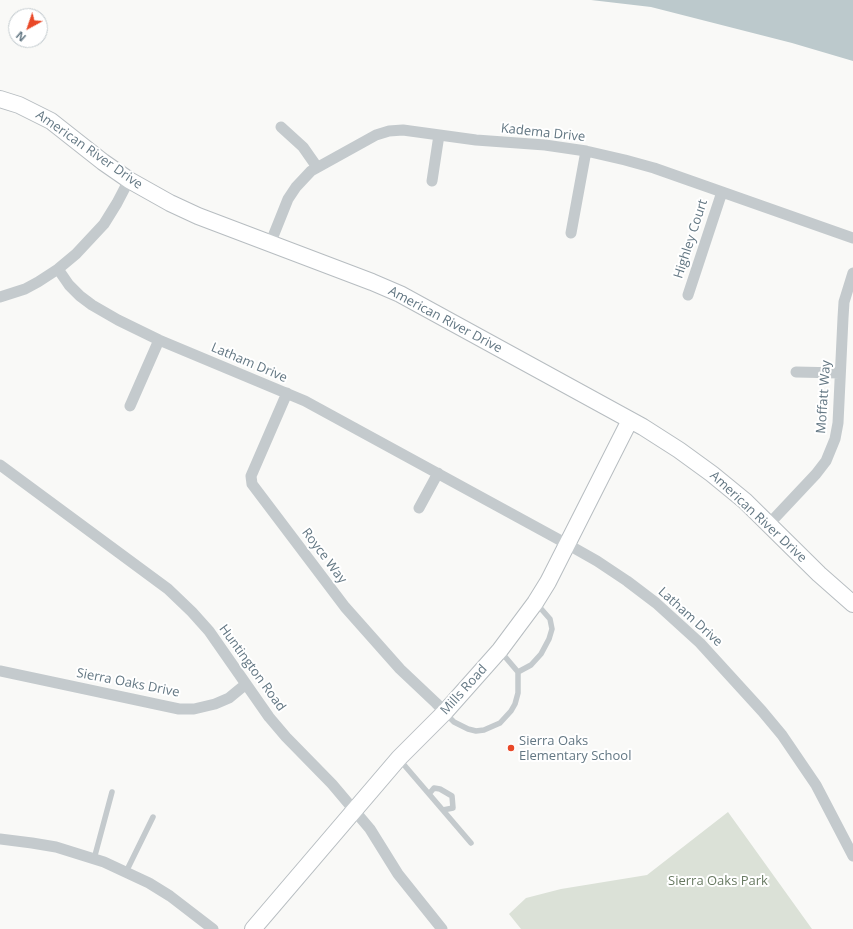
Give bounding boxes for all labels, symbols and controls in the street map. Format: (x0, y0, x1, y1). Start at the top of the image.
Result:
north arrow (8, 8, 48, 48)
text: N (12, 28, 29, 45)
street label: American River Drive (33, 107, 145, 193)
street label: Kadema Drive (500, 121, 586, 145)
street label: Highley Court (671, 197, 711, 281)
street label: American River Drive (385, 283, 505, 357)
street label: Latham Drive (209, 340, 289, 386)
street label: Moffatt Way (814, 360, 834, 434)
street label: American River Drive (706, 468, 810, 566)
street label: Royce Way (298, 525, 350, 587)
street label: Latham Drive (655, 584, 725, 650)
street label: Huntington Road (215, 622, 289, 714)
street label: Mills Road (437, 662, 491, 718)
street label: Sierra Oaks Drive (75, 665, 181, 701)
place label: Sierra Oaks Elementary School (519, 733, 631, 764)
marker: Sierra Oaks Elementary School (506, 743, 516, 753)
park label: Sierra Oaks Park (668, 873, 768, 889)

